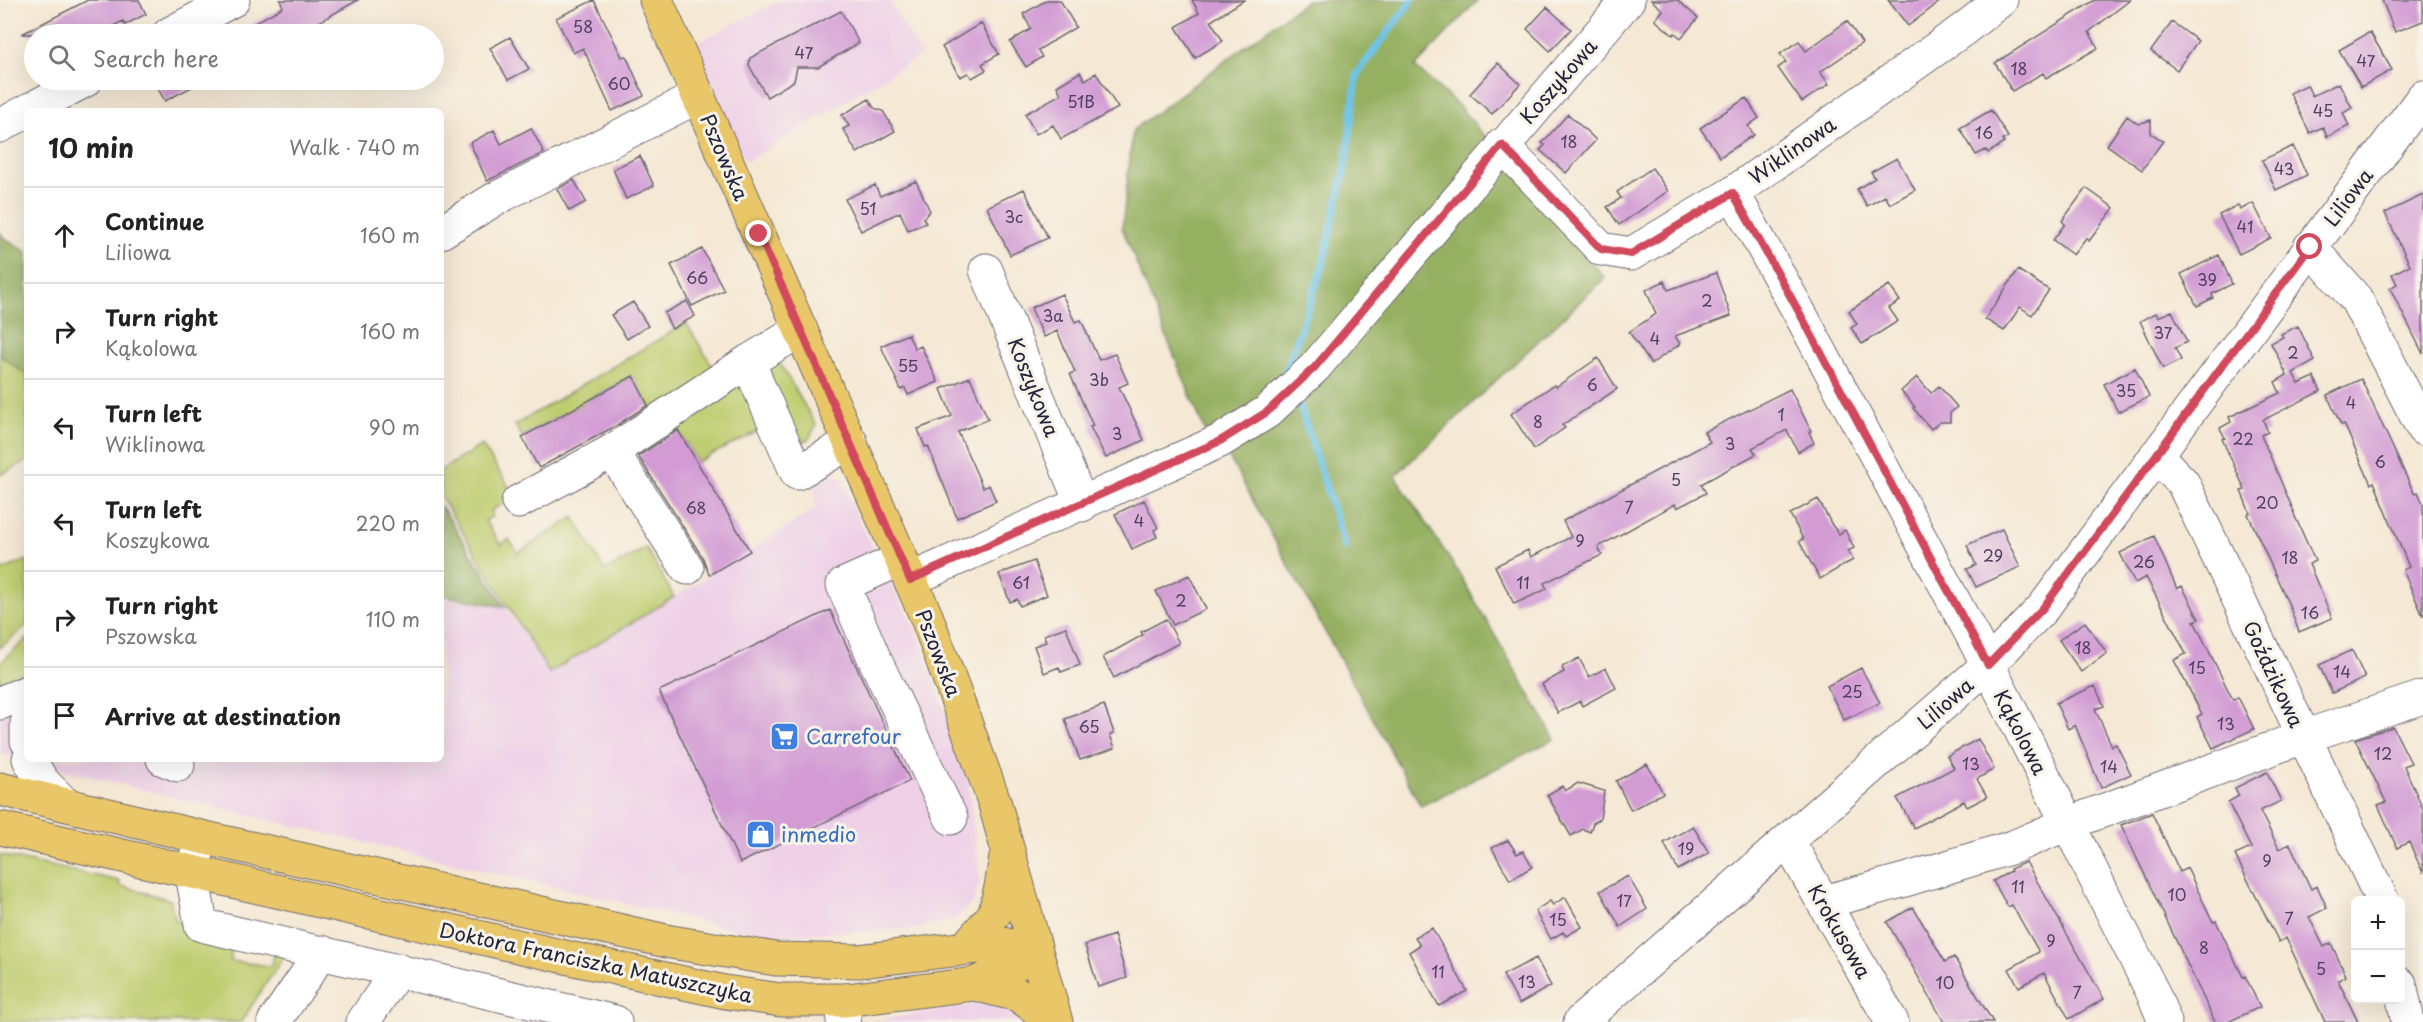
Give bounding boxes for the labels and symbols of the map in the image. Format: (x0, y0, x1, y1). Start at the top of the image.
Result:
house number: 58 (573, 14, 593, 38)
street label: Koszykowa (1512, 31, 1604, 130)
house number: 47 (795, 40, 814, 64)
house number: 47 (2357, 48, 2376, 72)
house number: 18 (2010, 56, 2028, 80)
house number: 60 (608, 71, 630, 95)
house number: 51B (1067, 89, 1095, 113)
house number: 45 (2313, 98, 2333, 122)
street label: Pszowska (693, 109, 757, 206)
street label: Wiklinowa (1742, 109, 1842, 191)
house number: 16 (1975, 120, 1993, 144)
house number: 18 (1560, 129, 1578, 153)
house number: 43 (2274, 156, 2294, 180)
street label: Liliowa (2316, 161, 2380, 232)
house number: 51 (859, 196, 877, 220)
house number: 3c (1005, 204, 1023, 228)
house number: 41 (2237, 214, 2253, 238)
route end (745, 220, 771, 246)
route start (2296, 233, 2322, 259)
house number: 66 (686, 265, 708, 289)
house number: 39 (2197, 267, 2217, 291)
house number: 2 (1701, 288, 1713, 312)
house number: 3a (1043, 303, 1063, 327)
house number: 37 (2154, 320, 2173, 344)
house number: 4 (1650, 326, 1660, 350)
street label: Koszykowa (1001, 333, 1068, 442)
house number: 2 (2287, 340, 2299, 364)
house number: 55 (898, 353, 918, 377)
house number: 3b (1089, 367, 1109, 391)
house number: 6 (1586, 372, 1598, 396)
house number: 35 (2116, 378, 2136, 402)
house number: 4 (2346, 390, 2356, 414)
house number: 1 (1777, 402, 1785, 426)
house number: 8 (1533, 409, 1543, 433)
house number: 3 (1112, 421, 1122, 445)
house number: 22 (2232, 426, 2254, 450)
house number: 3 (1725, 431, 1735, 455)
house number: 6 (2374, 449, 2386, 473)
house number: 5 (1671, 467, 1681, 491)
house number: 20 (2256, 490, 2278, 514)
house number: 68 (685, 495, 707, 519)
house number: 7 (1624, 495, 1634, 519)
house number: 4 (1134, 508, 1144, 532)
house number: 9 (1575, 528, 1585, 552)
house number: 29 (1983, 543, 2003, 567)
house number: 18 (2281, 545, 2299, 569)
house number: 26 (2133, 549, 2155, 573)
house number: 61 (1012, 570, 1030, 594)
house number: 11 (1516, 570, 1530, 594)
house number: 2 (1175, 588, 1187, 612)
house number: 16 (2301, 600, 2319, 624)
street label: Pszowska (909, 605, 970, 702)
street label: Goździkowa (2236, 616, 2312, 733)
house number: 18 (2074, 635, 2092, 659)
house number: 15 (2188, 655, 2206, 679)
house number: 14 (2333, 659, 2351, 683)
street label: Liliowa (1910, 670, 1980, 736)
house number: 25 (1841, 679, 1863, 703)
street label: Kąkolowa (1987, 684, 2055, 780)
house number: 13 (2217, 711, 2235, 735)
house number: 65 (1078, 714, 1100, 738)
supermarket icon: Carrefour (769, 720, 801, 752)
place label: Carrefour (806, 721, 902, 751)
house number: 12 (2374, 741, 2392, 765)
house number: 13 (1962, 751, 1980, 775)
house number: 14 (2100, 754, 2118, 778)
shop icon: inmedio (744, 818, 776, 850)
place label: inmedio (781, 819, 856, 849)
house number: 19 (1678, 836, 1694, 860)
house number: 9 (2262, 848, 2272, 872)
house number: 11 (2011, 874, 2025, 898)
street label: Krokusowa (1801, 878, 1879, 984)
house number: 10 (2168, 882, 2186, 906)
house number: 17 (1616, 888, 1632, 912)
house number: 7 (2284, 906, 2294, 930)
house number: 15 (1549, 907, 1567, 931)
street label: Doktora Franciszka Matuszczyka (437, 914, 756, 1010)
house number: 9 (2046, 928, 2056, 952)
house number: 8 (2199, 935, 2209, 959)
house number: 5 (2316, 956, 2326, 980)
house number: 11 (1431, 959, 1445, 983)
house number: 13 (1518, 969, 1536, 993)
house number: 10 (1936, 970, 1954, 994)
house number: 7 (2072, 980, 2082, 1004)

